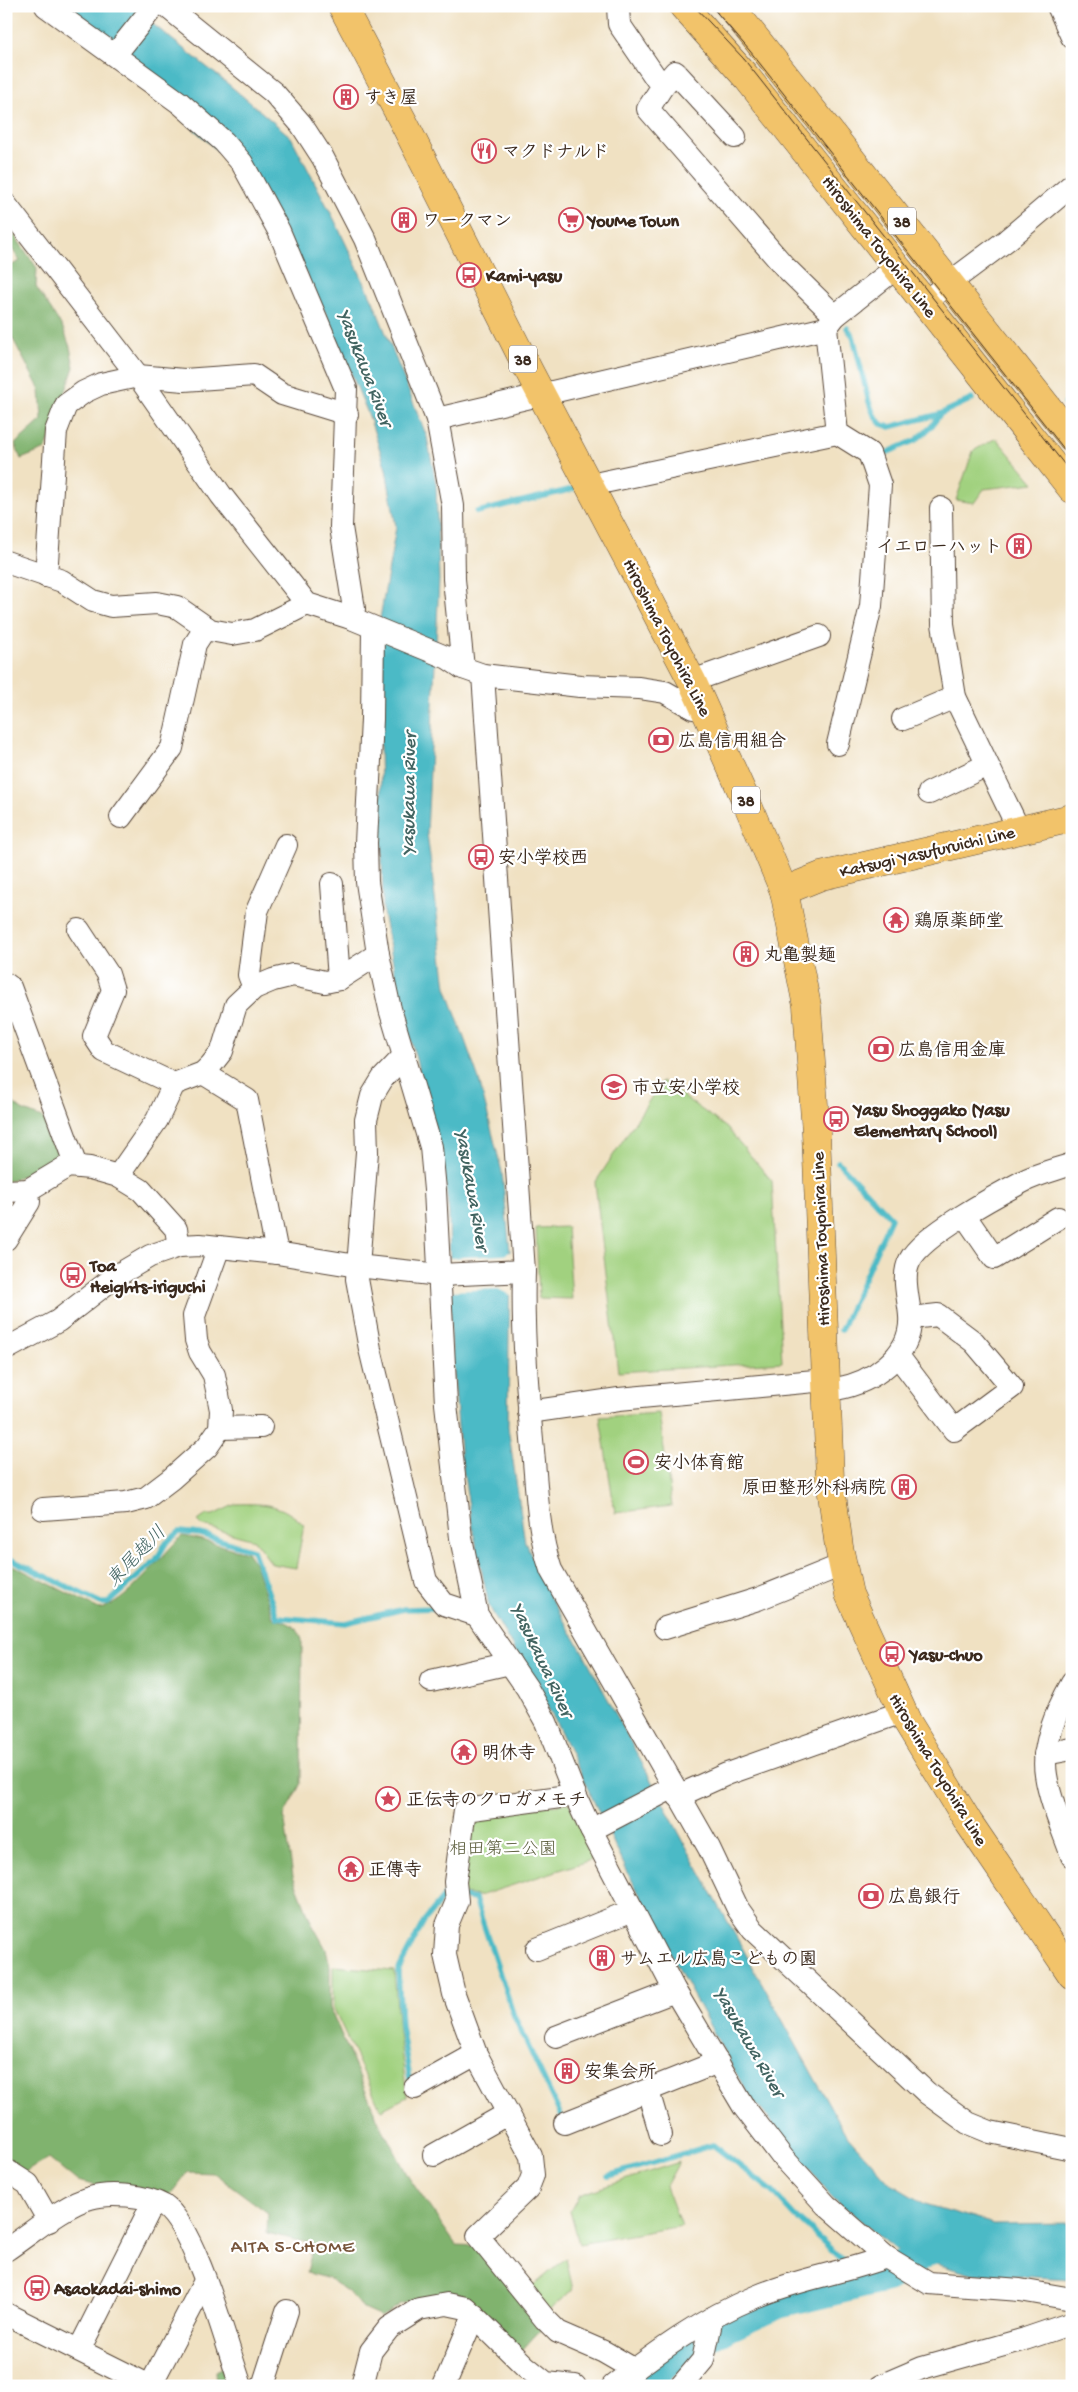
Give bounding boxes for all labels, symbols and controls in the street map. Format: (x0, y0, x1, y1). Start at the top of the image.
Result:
building icon: すき屋 (333, 84, 359, 110)
place label: すき屋 (364, 88, 418, 110)
restaurant icon: マクドナルド (471, 138, 497, 164)
place label: マクドナルド (502, 143, 609, 164)
street label: Hiroshima Toyohira Line (816, 172, 940, 323)
building icon: ワークマン (391, 207, 417, 233)
supermarket icon: YouMe Town (558, 207, 584, 233)
road number: 38 (888, 208, 916, 235)
place label: ワークマン (422, 212, 512, 233)
place label: YouMe Town (586, 212, 679, 233)
bus stop icon: Kami-yasu (456, 262, 482, 288)
place label: Kami-yasu (485, 267, 563, 288)
water label: Yasukawa River (331, 307, 398, 434)
road number: 38 (509, 346, 537, 372)
building icon: イエローハット (1006, 533, 1032, 559)
place label: イエローハット (876, 538, 1002, 559)
street label: Hiroshima Toyohira Line (617, 556, 715, 721)
bank icon: 広島信用組合 (648, 727, 674, 753)
water label: Yasukawa River (398, 728, 423, 856)
place label: 広島信用組合 (678, 731, 786, 753)
road number: 38 (732, 786, 760, 814)
street label: Katsugi Yasufuruichi Line (838, 823, 1018, 884)
bus stop icon: 安小学校西 (468, 844, 494, 870)
place label: 安小学校西 (498, 848, 588, 870)
temple icon: 鶏原薬師堂 (883, 907, 909, 933)
place label: 鶏原薬師堂 (914, 911, 1004, 933)
building icon: 丸亀製麺 (733, 941, 759, 967)
place label: 丸亀製麺 (764, 945, 836, 967)
bank icon: 広島信用金庫 (868, 1036, 894, 1062)
place label: 広島信用金庫 (898, 1039, 1006, 1062)
school or university icon: 市立安小学校 (601, 1074, 627, 1100)
place label: 市立安小学校 (632, 1078, 740, 1100)
place label: Yasu Shoggako (Yasu Elementary School) (852, 1101, 1010, 1143)
bus stop icon: Yasu Shoggako (Yasu Elementary School) (823, 1106, 849, 1132)
water label: Yasukawa River (449, 1127, 493, 1256)
street label: Hiroshima Toyohira Line (809, 1151, 836, 1326)
place label: Toa Heights-iriguchi (88, 1257, 206, 1299)
bus stop icon: Toa Heights-iriguchi (60, 1262, 86, 1288)
sports icon: 安小体育館 (623, 1449, 649, 1475)
place label: 安小体育館 (654, 1453, 744, 1475)
building icon: 原田整形外科病院 (891, 1474, 917, 1500)
place label: 原田整形外科病院 (742, 1478, 886, 1500)
water label: 東尾越川 (102, 1521, 172, 1593)
water label: Yasukawa River (504, 1600, 579, 1725)
bus stop icon: Yasu-chuo (879, 1641, 905, 1667)
place label: Yasu-chuo (908, 1646, 983, 1667)
street label: Hiroshima Toyohira Line (883, 1690, 991, 1851)
temple icon: 明休寺 (451, 1739, 477, 1765)
place label: 明休寺 (482, 1743, 536, 1765)
place icon: 正伝寺のクロガメモチ (375, 1786, 401, 1812)
place label: 正伝寺のクロガメモチ (406, 1790, 586, 1812)
park label: 相田第二公園 (449, 1839, 557, 1861)
temple icon: 正傳寺 (338, 1856, 364, 1882)
place label: 正傳寺 (368, 1860, 422, 1882)
bank icon: 広島銀行 (858, 1883, 884, 1909)
place label: 広島銀行 (888, 1887, 960, 1909)
building icon: サムエル広島こどもの園 (589, 1945, 615, 1971)
place label: サムエル広島こどもの園 (620, 1949, 817, 1971)
water label: Yasukawa River (707, 1984, 791, 2105)
building icon: 安集会所 (554, 2058, 580, 2084)
place label: 安集会所 (584, 2062, 656, 2084)
district label: AITA 5-CHOME (231, 2237, 355, 2260)
bus stop icon: Asaokadai-shimo (24, 2275, 50, 2301)
place label: Asaokadai-shimo (53, 2280, 182, 2301)

